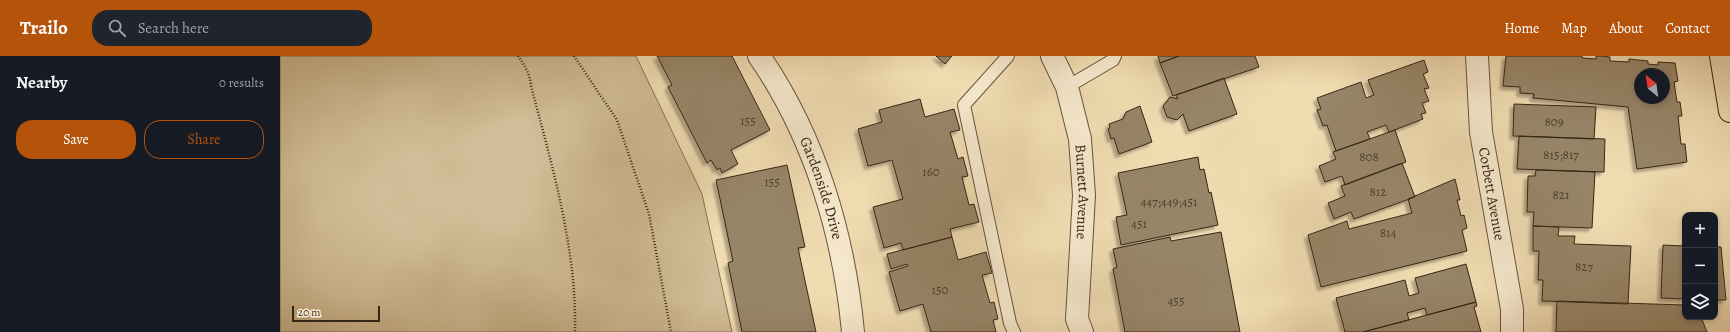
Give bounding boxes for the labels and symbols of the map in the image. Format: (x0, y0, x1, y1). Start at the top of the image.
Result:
north arrow (1634, 68, 1670, 104)
house number: 155 (740, 112, 756, 129)
house number: 809 (1544, 113, 1564, 130)
street label: Gardenside Drive (795, 134, 848, 242)
street label: Burnett Avenue (1070, 144, 1094, 240)
street label: Corbett Avenue (1474, 146, 1510, 242)
house number: 815;817 (1543, 146, 1579, 163)
house number: 808 (1359, 148, 1379, 165)
house number: 160 (922, 163, 940, 180)
house number: 155 (764, 173, 780, 190)
house number: 812 (1370, 183, 1386, 200)
house number: 821 (1553, 186, 1570, 203)
house number: 447;449;451 (1140, 193, 1198, 210)
house number: 451 (1131, 215, 1148, 232)
house number: 814 (1380, 224, 1396, 241)
house number: 827 (1575, 258, 1594, 275)
house number: 150 (932, 281, 949, 298)
house number: 455 (1167, 292, 1185, 309)
scale bar (292, 304, 380, 323)

